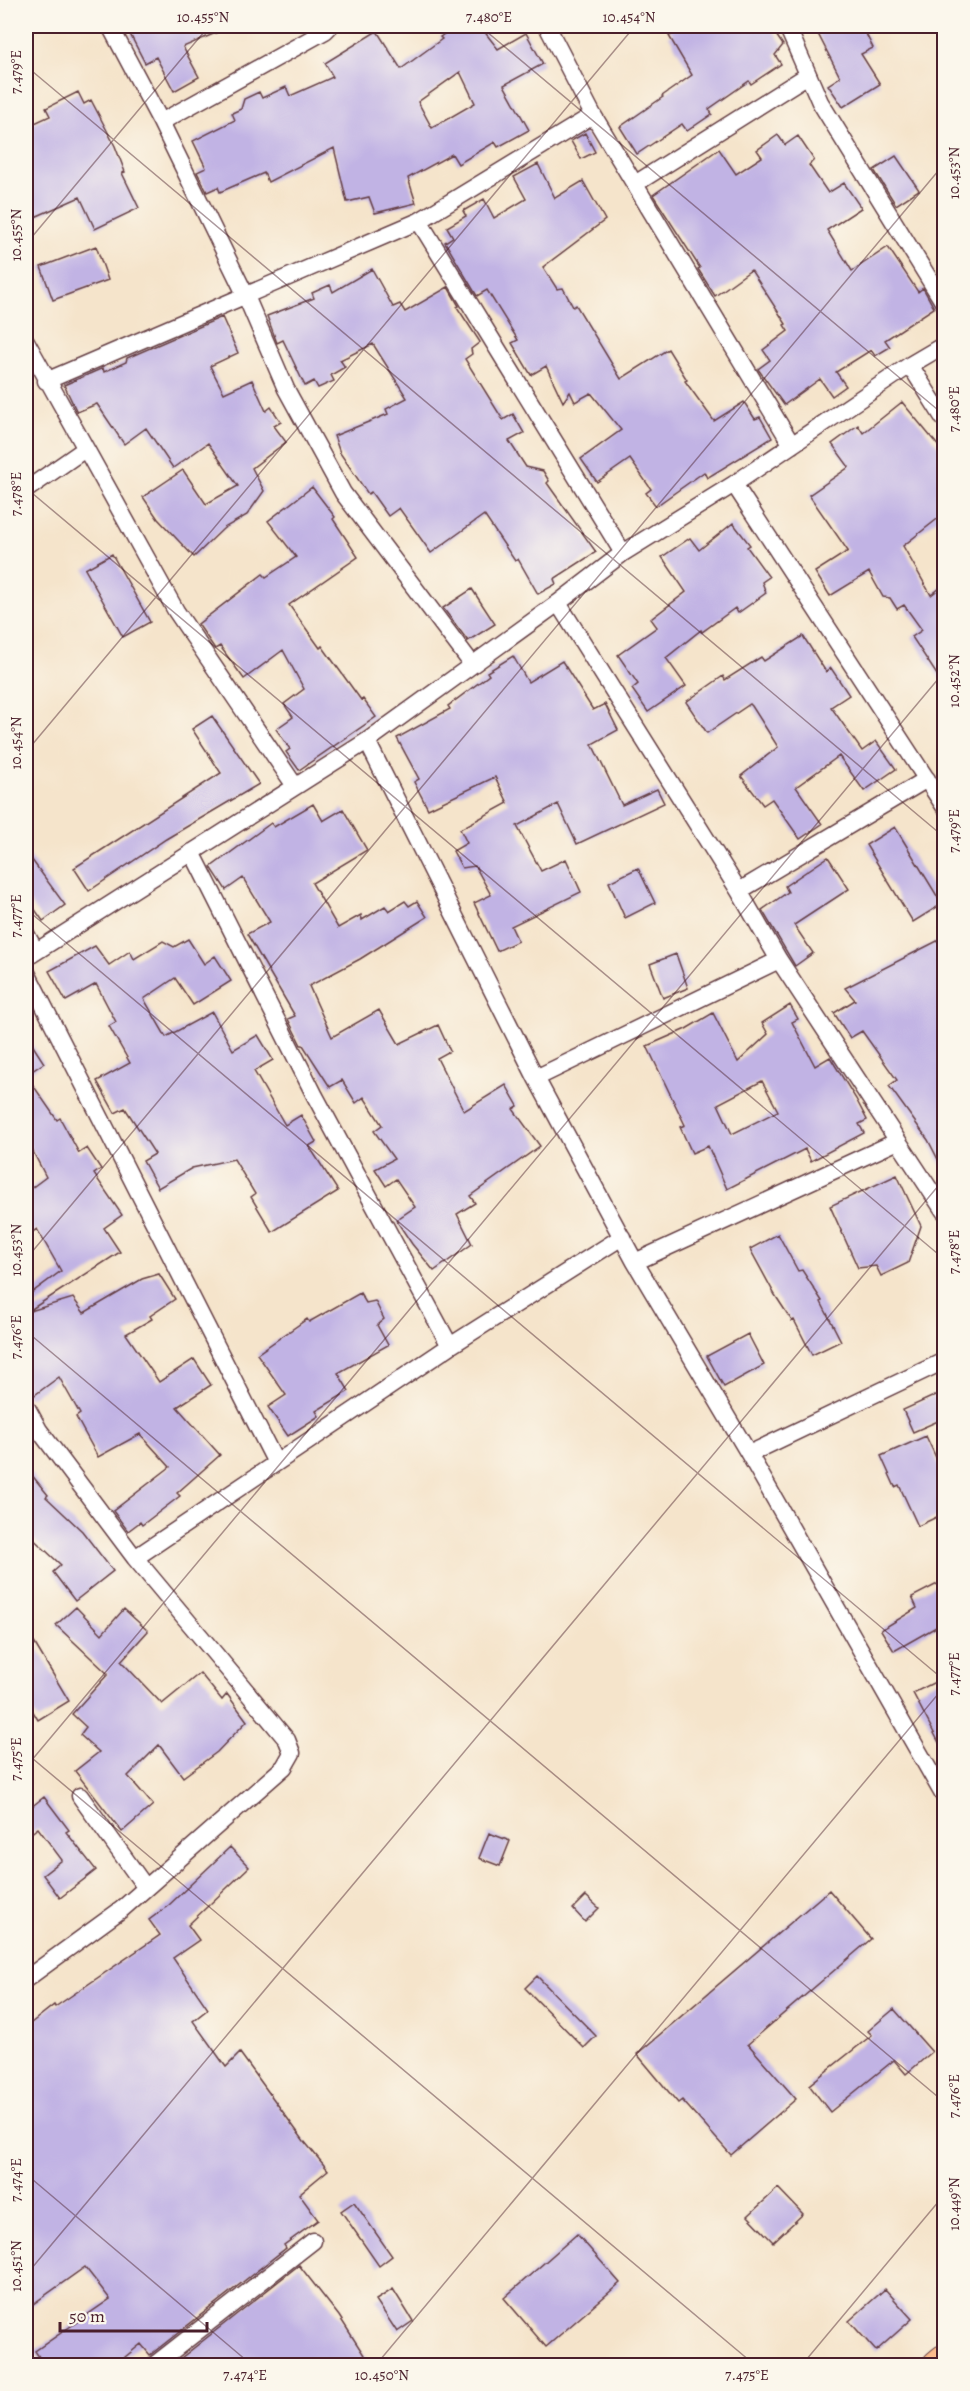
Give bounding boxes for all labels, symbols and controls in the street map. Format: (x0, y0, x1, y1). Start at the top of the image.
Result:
text: 10.455°N (177, 7, 230, 27)
text: 7.480°E (466, 7, 512, 27)
text: 10.454°N (602, 7, 656, 27)
text: 7.479°E (6, 50, 26, 94)
text: 10.453°N (944, 147, 964, 199)
text: 10.455°N (6, 208, 26, 261)
text: 7.480°E (944, 386, 964, 432)
text: 7.478°E (6, 472, 26, 516)
text: 10.452°N (944, 654, 964, 708)
text: 10.454°N (6, 716, 26, 770)
text: 7.479°E (944, 809, 964, 853)
text: 7.477°E (6, 894, 26, 938)
text: 10.453°N (6, 1224, 26, 1276)
text: 7.478°E (944, 1230, 964, 1274)
text: 7.476°E (6, 1315, 26, 1359)
text: 7.477°E (944, 1652, 964, 1696)
text: 7.475°E (6, 1737, 26, 1781)
text: 7.476°E (944, 2074, 964, 2118)
text: 7.474°E (6, 2158, 26, 2202)
text: 10.449°N (944, 2177, 964, 2231)
text: 10.451°N (6, 2240, 26, 2292)
scale bar (60, 2295, 207, 2333)
text: 50 m (69, 2304, 105, 2328)
text: 7.474°E (223, 2365, 267, 2385)
text: 10.450°N (355, 2365, 409, 2385)
text: 7.475°E (725, 2365, 769, 2385)

